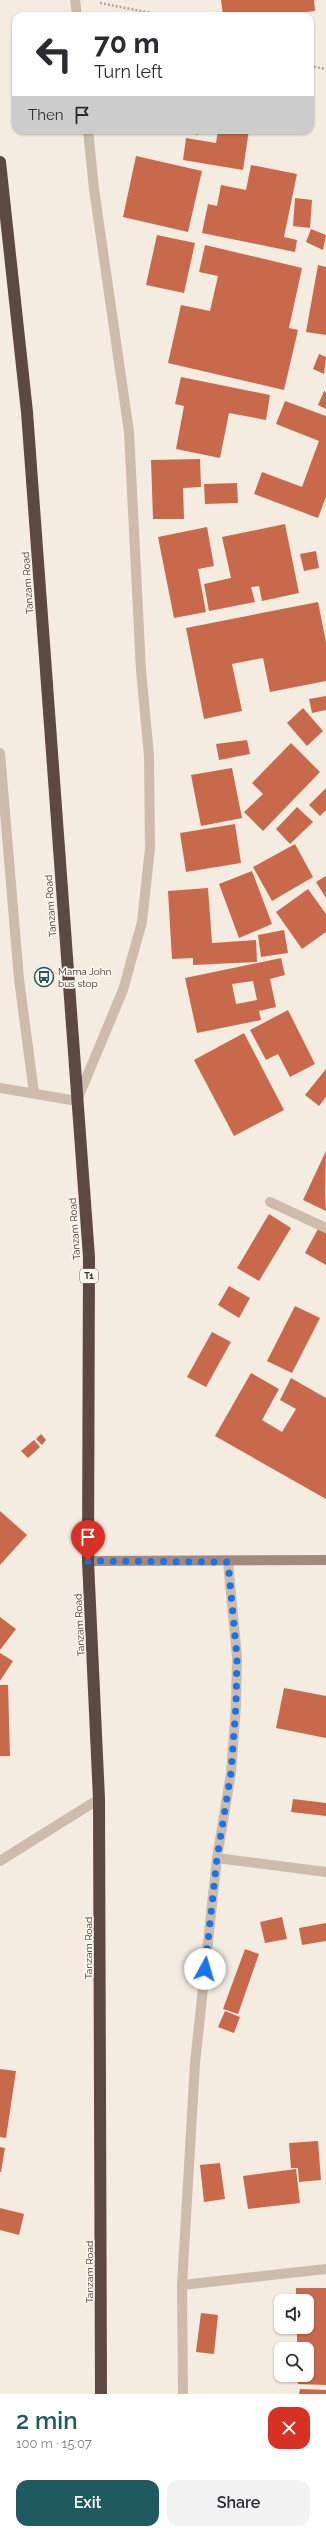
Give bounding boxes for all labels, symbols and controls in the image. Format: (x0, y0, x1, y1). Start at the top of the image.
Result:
text: 70 m (94, 27, 160, 60)
icon: left (28, 28, 80, 80)
text: Turn left (94, 61, 163, 82)
icon: arrive (71, 104, 93, 126)
text: Then (28, 106, 63, 124)
street label: Tanzam Road (20, 551, 35, 614)
street label: Tanzam Road (43, 874, 58, 937)
bus stop icon: Mama John bus stop (33, 966, 55, 988)
place label: Mama John bus stop (58, 966, 112, 989)
street label: Tanzam Road (67, 1197, 82, 1260)
road number: T1 (80, 1269, 98, 1283)
pin (71, 1520, 105, 1561)
icon: arrive (77, 1526, 99, 1548)
street label: Tanzam Road (72, 1594, 87, 1656)
street label: Tanzam Road (83, 1917, 94, 1979)
position arrow (184, 1948, 226, 1990)
street label: Tanzam Road (84, 2241, 95, 2303)
map controls (274, 2294, 314, 2382)
button: sound (274, 2294, 314, 2334)
button: search (274, 2342, 314, 2382)
text: 2 min (16, 2406, 78, 2435)
button: close (268, 2407, 310, 2449)
text: 100 m · 15:07 (16, 2436, 92, 2451)
button: Exit (16, 2480, 159, 2526)
button: Share (167, 2480, 310, 2526)

